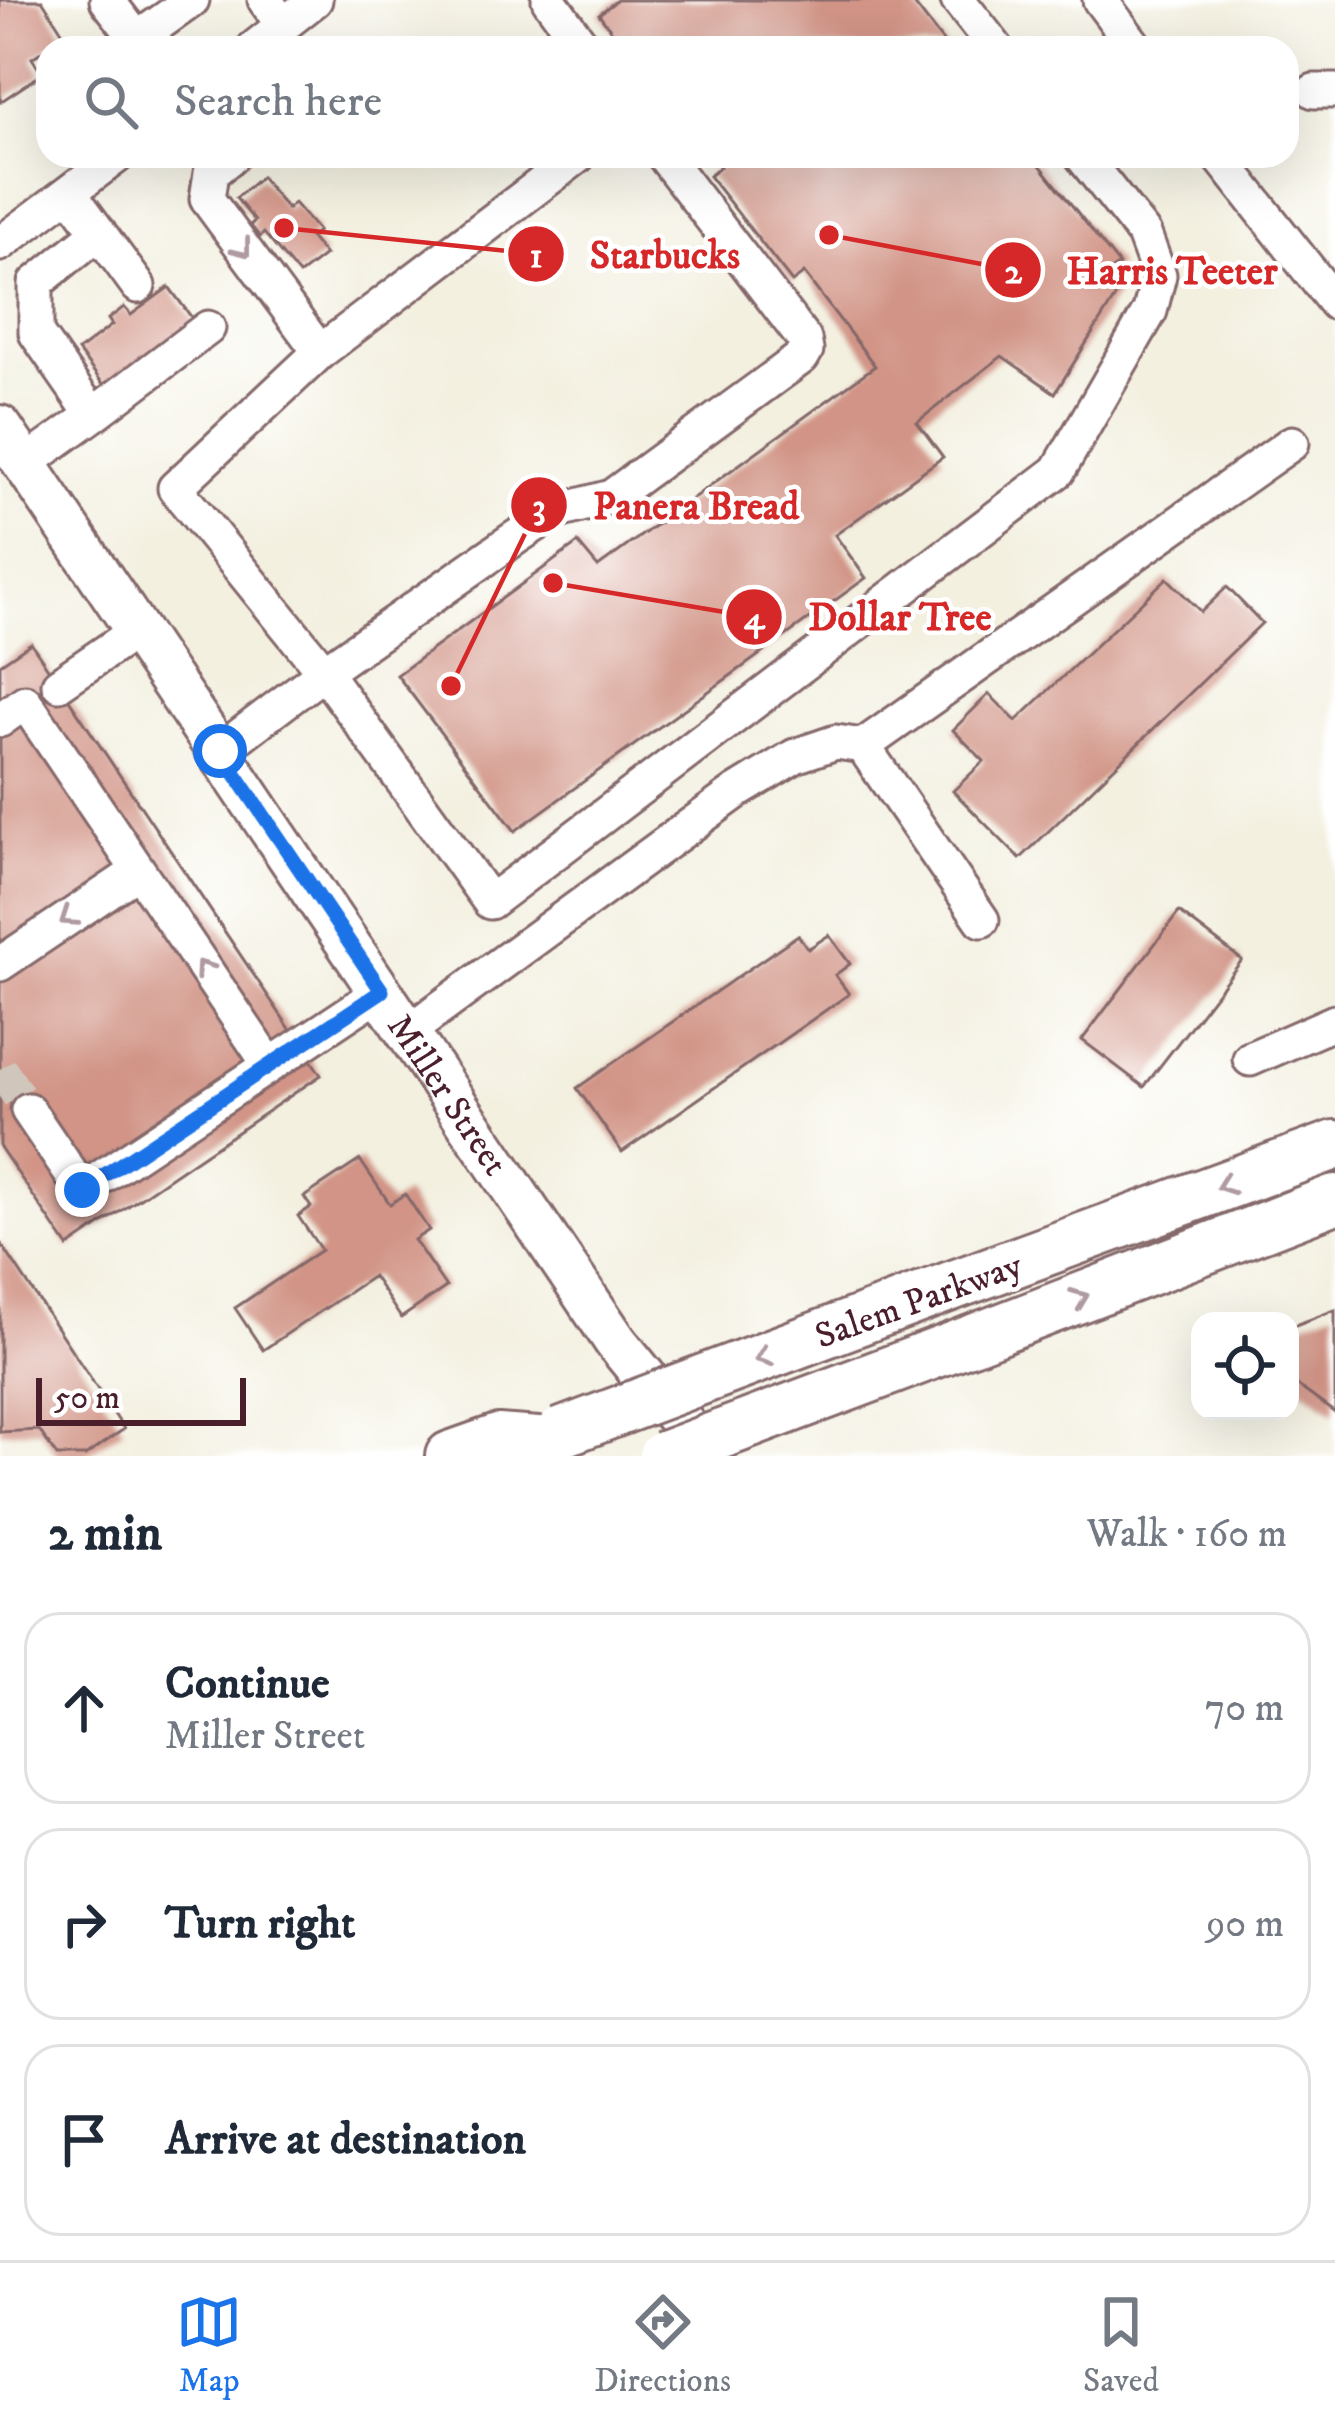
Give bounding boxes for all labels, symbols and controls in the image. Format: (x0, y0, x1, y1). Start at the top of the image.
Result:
search box (36, 36, 1299, 168)
icon: search (78, 69, 144, 135)
text: Search here (174, 74, 382, 130)
callout: Starbucks (506, 217, 764, 292)
text: Starbucks (590, 232, 740, 281)
callout: Harris Teeter (983, 233, 1302, 308)
text: 1 (529, 234, 543, 279)
one-way arrow (229, 236, 250, 258)
text: Harris Teeter (1067, 248, 1278, 297)
text: 2 (1004, 250, 1022, 295)
callout: Panera Bread (509, 468, 823, 543)
text: Panera Bread (593, 483, 801, 532)
text: 3 (532, 485, 546, 530)
callout: Dollar Tree (724, 579, 1015, 654)
text: Dollar Tree (808, 594, 992, 643)
text: 4 (744, 596, 766, 641)
route start (193, 724, 247, 778)
one-way arrow (60, 904, 82, 926)
one-way arrow (195, 959, 217, 981)
street label: Miller Street (377, 1006, 517, 1185)
route end (55, 1163, 109, 1217)
one-way arrow (1216, 1171, 1237, 1196)
street label: Salem Parkway (809, 1243, 1029, 1360)
one-way arrow (1069, 1288, 1090, 1312)
map controls (1191, 1312, 1299, 1420)
button: locate (1191, 1312, 1299, 1420)
one-way arrow (753, 1342, 774, 1367)
scale bar (36, 1372, 246, 1425)
text: 50 m (54, 1378, 120, 1419)
text: 2 min (48, 1502, 162, 1566)
text: Walk · 160 m (1087, 1510, 1287, 1559)
text: Continue (165, 1656, 330, 1712)
icon: ahead (51, 1675, 117, 1741)
text: 70 m (1205, 1684, 1284, 1733)
text: Miller Street (165, 1712, 365, 1761)
icon: right (51, 1891, 117, 1957)
text: Turn right (165, 1896, 355, 1952)
text: 90 m (1206, 1900, 1284, 1949)
icon: arrive (51, 2107, 117, 2173)
text: Arrive at destination (165, 2112, 526, 2168)
tab: Map (176, 2289, 242, 2402)
tab: Directions (594, 2289, 731, 2402)
tab: Saved (1083, 2289, 1159, 2402)

